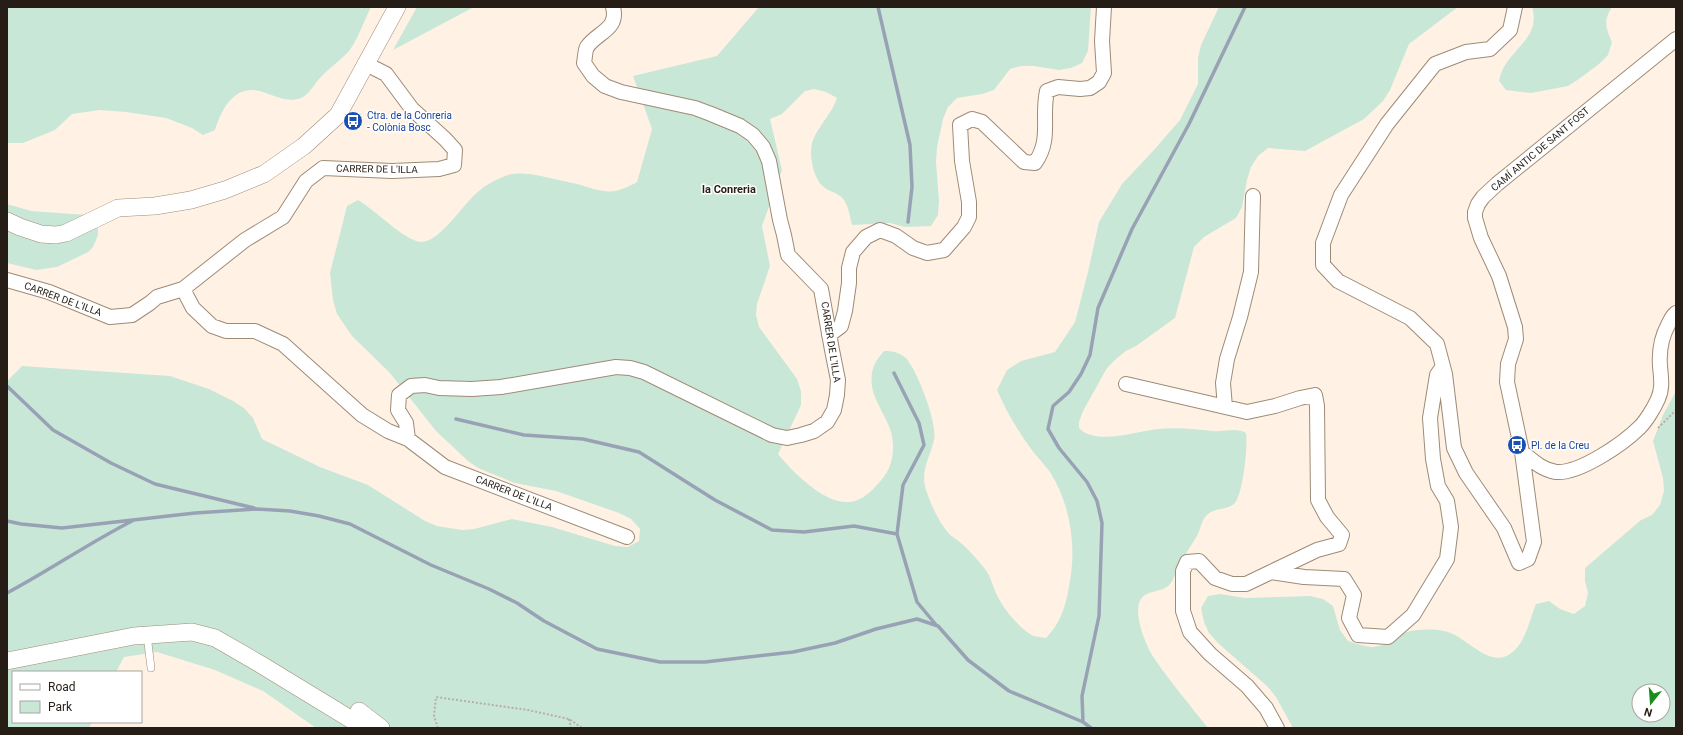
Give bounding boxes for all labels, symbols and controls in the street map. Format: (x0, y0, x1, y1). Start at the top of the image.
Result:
street label: CAMÍ ANTIC DE SANT FOST (1488, 104, 1591, 193)
bus stop icon: Ctra. de la Conreria - Colònia Bosc (342, 110, 364, 132)
place label: Ctra. de la Conreria - Colònia Bosc (367, 110, 452, 133)
street label: CARRER DE L'ILLA (336, 163, 418, 175)
district label: la Conreria (702, 183, 756, 196)
street label: CARRER DE L'ILLA (23, 280, 104, 318)
street label: CARRER DE L'ILLA (819, 301, 843, 384)
bus stop icon: Pl. de la Creu (1506, 434, 1528, 456)
place label: Pl. de la Creu (1531, 440, 1589, 451)
street label: CARRER DE L'ILLA (474, 473, 555, 513)
legend (12, 671, 142, 723)
text: Road (48, 680, 76, 694)
north arrow (1631, 683, 1671, 723)
text: Park (48, 700, 73, 714)
text: N (1642, 705, 1654, 719)

